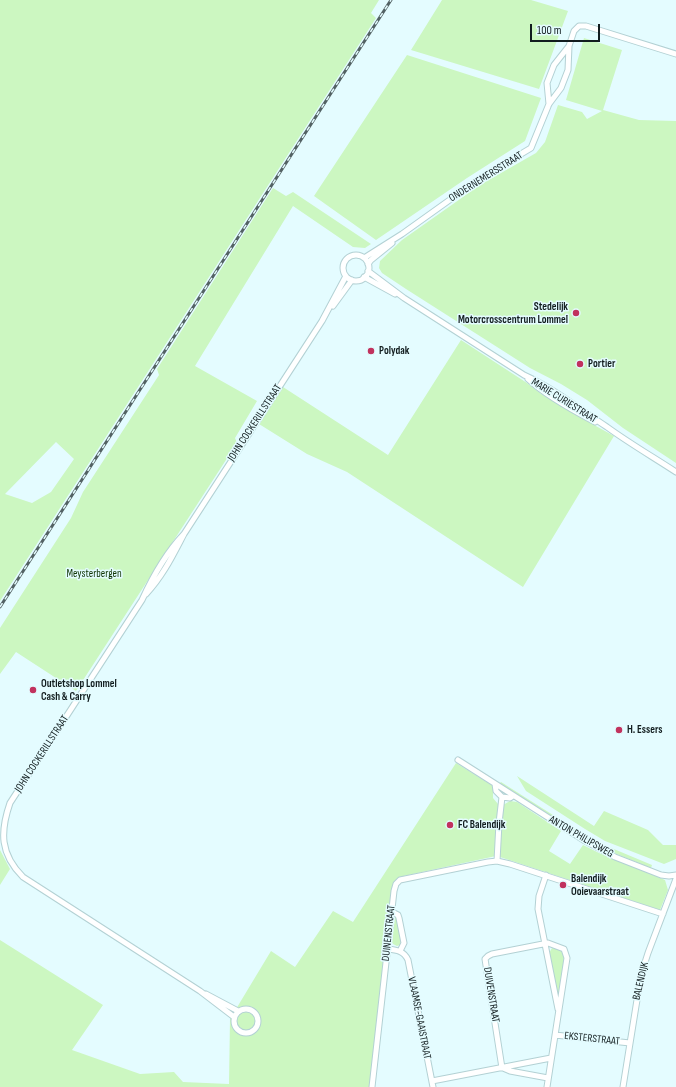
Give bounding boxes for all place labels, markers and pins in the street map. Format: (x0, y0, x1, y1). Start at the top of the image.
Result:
place label: Stedelijk Motorcrosscentrum Lommel (458, 300, 568, 326)
marker: Stedelijk Motorcrosscentrum Lommel (571, 308, 581, 318)
place label: Polydak (379, 344, 409, 358)
marker: Polydak (366, 346, 376, 356)
place label: Portier (588, 357, 615, 371)
marker: Portier (575, 359, 585, 369)
place label: Outletshop Lommel Cash & Carry (41, 677, 117, 703)
marker: Outletshop Lommel Cash & Carry (28, 685, 38, 695)
place label: H. Essers (627, 723, 662, 737)
marker: H. Essers (614, 725, 624, 735)
place label: FC Balendijk (458, 818, 505, 832)
marker: FC Balendijk (445, 820, 455, 830)
place label: Balendijk Ooievaarstraat (571, 872, 629, 898)
marker: Balendijk Ooievaarstraat (558, 880, 568, 890)

